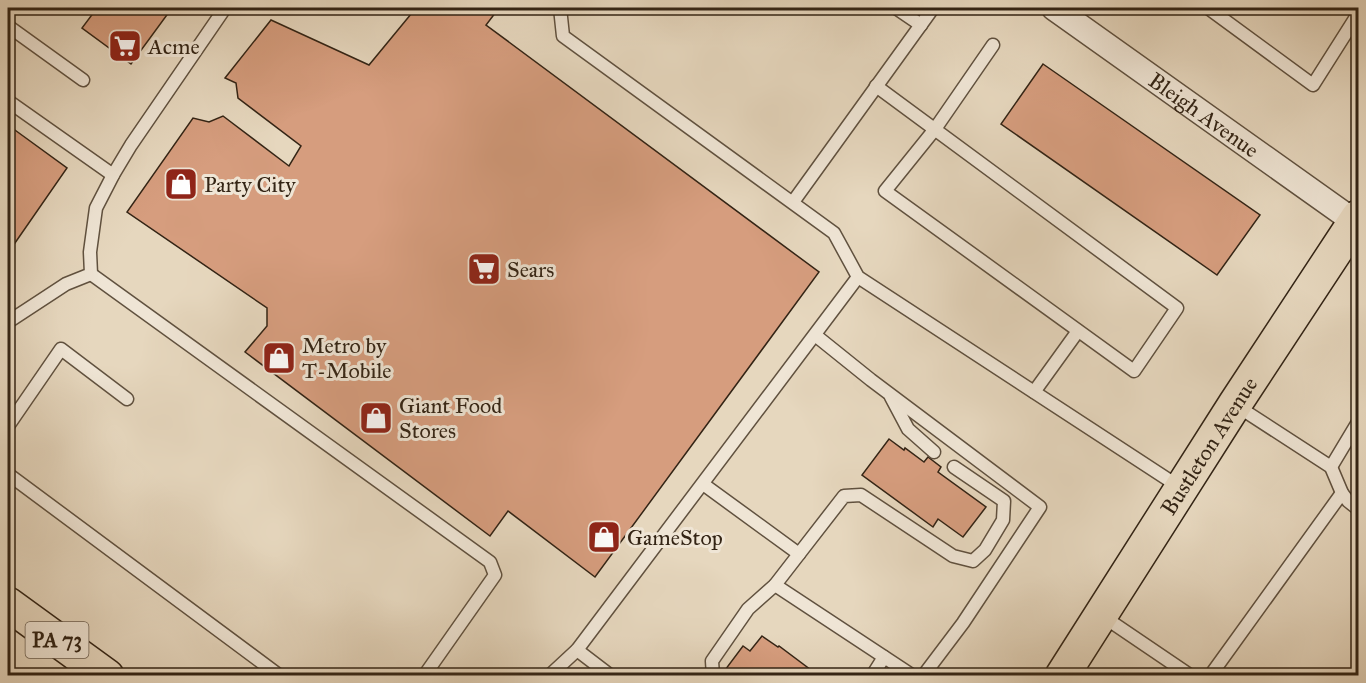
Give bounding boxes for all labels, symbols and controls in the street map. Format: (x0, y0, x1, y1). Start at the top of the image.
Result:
supermarket icon: Acme (107, 28, 143, 64)
place label: Acme (147, 33, 200, 60)
street label: Bleigh Avenue (1143, 67, 1264, 163)
shop icon: Party City (163, 166, 199, 202)
place label: Party City (204, 171, 296, 198)
supermarket icon: Sears (466, 251, 502, 287)
place label: Sears (507, 256, 554, 283)
place label: Metro by T-Mobile (302, 332, 391, 384)
shop icon: Metro by T-Mobile (261, 340, 297, 376)
street label: Bustleton Avenue (1155, 372, 1263, 520)
place label: Giant Food Stores (399, 392, 502, 444)
shop icon: Giant Food Stores (358, 400, 394, 436)
shop icon: GameStop (586, 519, 622, 555)
place label: GameStop (627, 524, 723, 551)
road number: PA 73 (26, 622, 88, 658)

